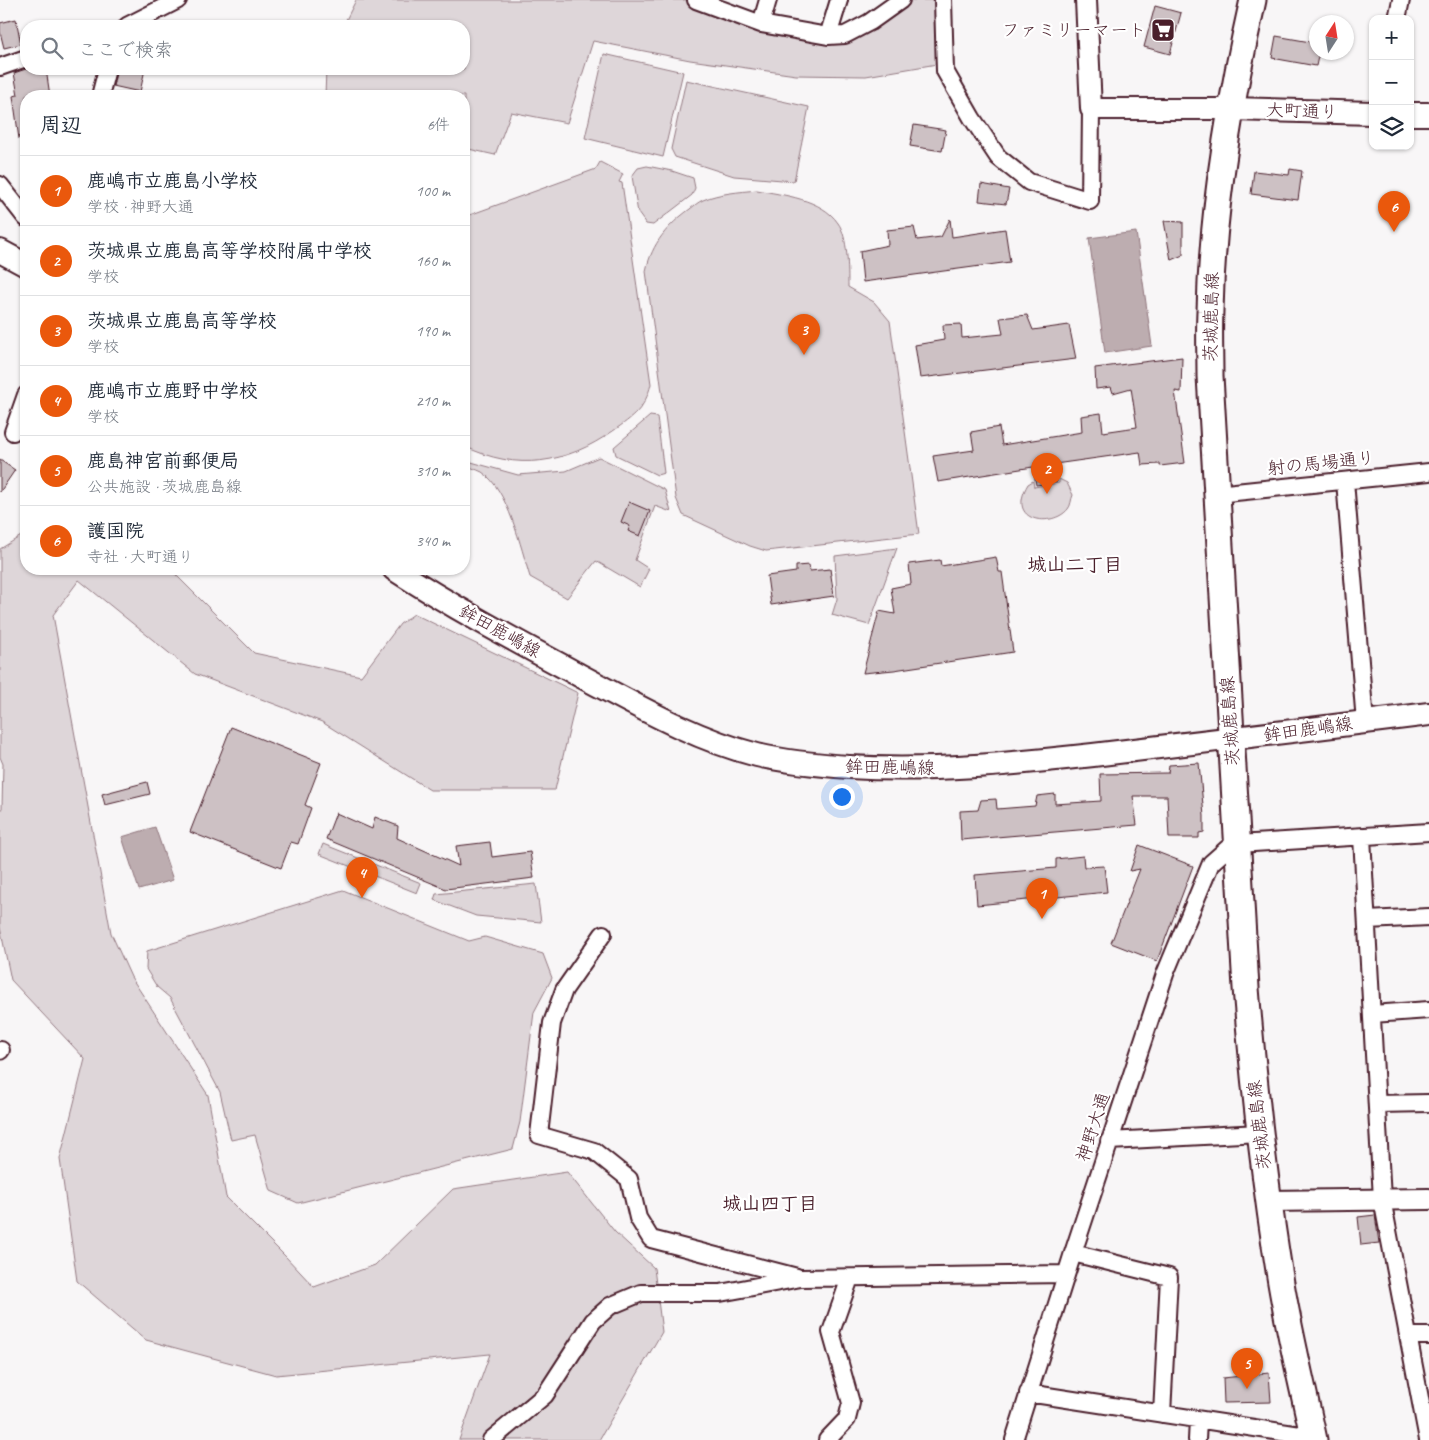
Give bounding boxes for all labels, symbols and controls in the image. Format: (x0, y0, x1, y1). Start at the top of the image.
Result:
north arrow (1309, 15, 1354, 60)
map controls (1369, 15, 1414, 150)
button: + (1369, 15, 1414, 60)
supermarket icon: ファミリーマート (1150, 17, 1176, 43)
place label: ファミリーマート (1002, 19, 1146, 41)
search box (20, 20, 470, 75)
icon: search (38, 34, 66, 62)
text: ここで検索 (78, 38, 173, 62)
button: − (1369, 60, 1414, 105)
street label: 大町通り (1266, 99, 1338, 123)
button: layers (1369, 105, 1414, 150)
text: 周辺 (40, 112, 82, 138)
text: 6件 (427, 115, 450, 135)
text: 鹿嶋市立鹿島小学校 (87, 169, 258, 193)
text: 1 (52, 181, 60, 201)
text: 100 m (416, 181, 450, 201)
pin: 6 (1378, 191, 1410, 232)
text: 学校 · 神野大通 (87, 197, 194, 217)
text: 茨城県立鹿島高等学校附属中学校 (87, 239, 372, 263)
text: 2 (52, 251, 60, 271)
text: 160 m (416, 251, 450, 271)
text: 学校 (87, 267, 119, 287)
street label: 茨城鹿島線 (1199, 272, 1223, 362)
text: 茨城県立鹿島高等学校 (87, 309, 277, 333)
pin: 3 (788, 314, 820, 355)
text: 3 (52, 321, 60, 341)
text: 190 m (416, 321, 450, 341)
text: 学校 (87, 337, 119, 357)
text: 鹿嶋市立鹿野中学校 (87, 379, 258, 403)
text: 4 (52, 391, 60, 411)
text: 210 m (416, 391, 450, 411)
text: 学校 (87, 407, 119, 427)
street label: 射の馬場通り (1266, 446, 1376, 480)
text: 鹿島神宮前郵便局 (87, 449, 239, 473)
pin: 2 (1031, 453, 1063, 494)
text: 5 (53, 461, 59, 481)
text: 310 m (416, 461, 450, 481)
text: 公共施設 · 茨城鹿島線 (87, 477, 242, 497)
text: 護国院 (87, 519, 144, 543)
text: 6 (52, 531, 60, 551)
text: 340 m (416, 531, 450, 551)
text: 寺社 · 大町通り (87, 547, 194, 567)
district label: 城山二丁目 (1027, 553, 1123, 577)
street label: 鉾田鹿嶋線 (455, 600, 545, 662)
street label: 茨城鹿島線 (1216, 675, 1244, 767)
street label: 鉾田鹿嶋線 (1262, 712, 1354, 746)
street label: 鉾田鹿嶋線 (845, 755, 935, 779)
your location (829, 784, 855, 810)
pin: 4 (346, 857, 378, 898)
pin: 1 (1026, 878, 1058, 919)
street label: 茨城鹿島線 (1243, 1079, 1275, 1171)
street label: 神野大通 (1071, 1089, 1115, 1165)
district label: 城山四丁目 (722, 1192, 818, 1216)
pin: 5 (1231, 1348, 1263, 1389)

